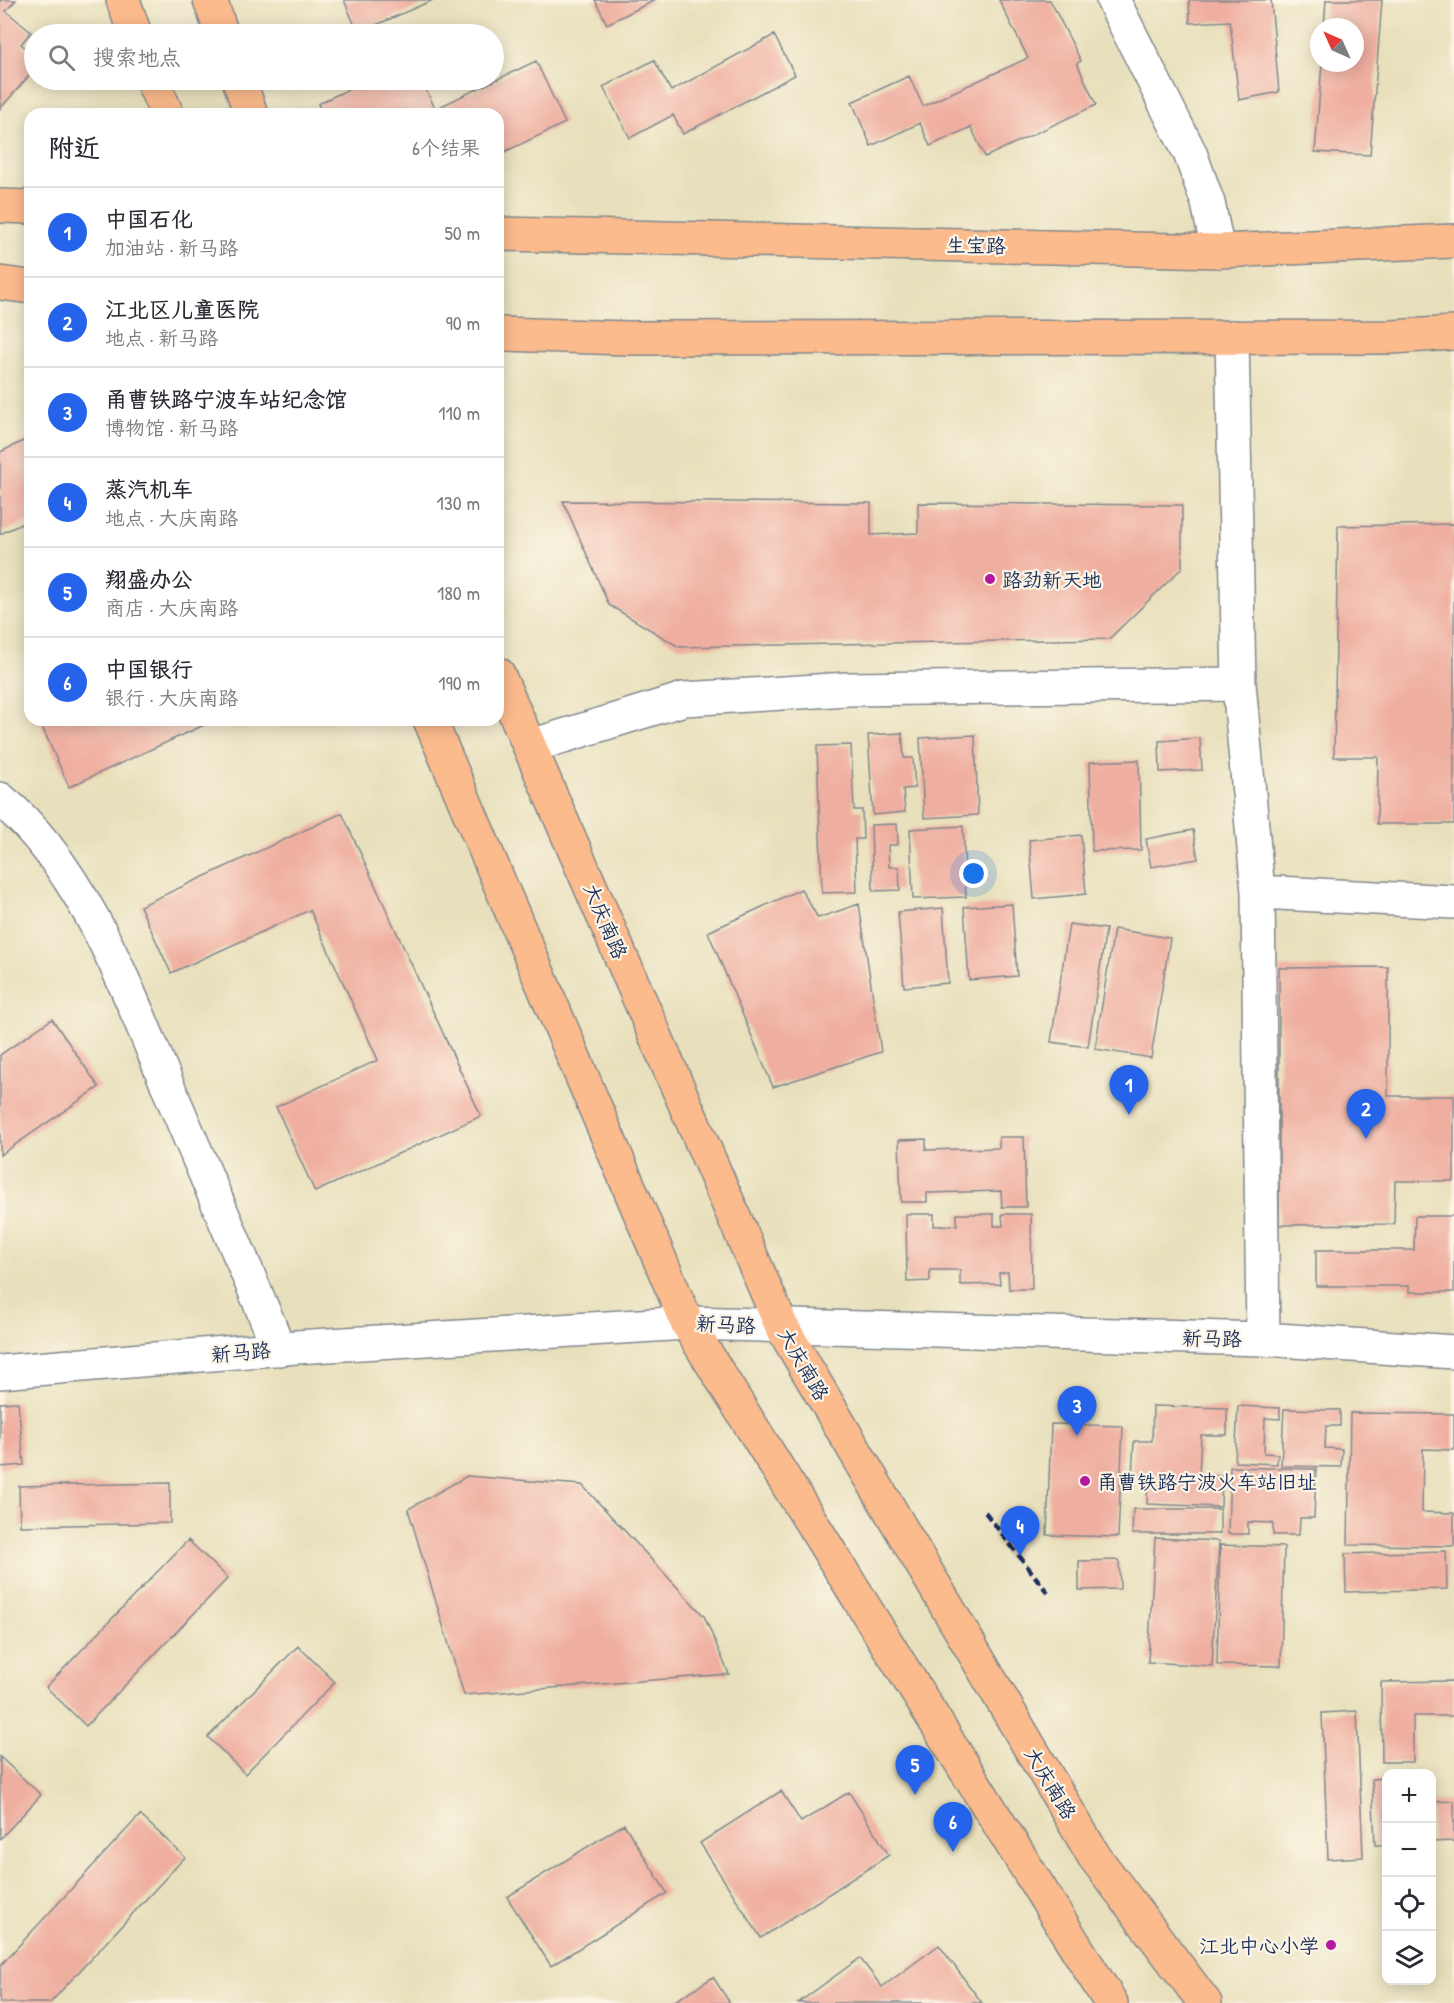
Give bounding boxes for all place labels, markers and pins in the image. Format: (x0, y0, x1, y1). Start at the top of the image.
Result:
place label: 路劲新天地 (1002, 566, 1102, 593)
marker: 路劲新天地 (983, 572, 997, 586)
pin: 1 (1110, 1066, 1148, 1115)
pin: 2 (1346, 1090, 1386, 1139)
pin: 3 (1058, 1386, 1096, 1436)
place label: 甬曹铁路宁波火车站旧址 (1097, 1468, 1317, 1495)
marker: 甬曹铁路宁波火车站旧址 (1078, 1474, 1092, 1488)
pin: 4 (1000, 1506, 1040, 1556)
pin: 5 (896, 1746, 934, 1795)
pin: 6 (934, 1802, 972, 1852)
place label: 江北中心小学 (1199, 1932, 1319, 1959)
marker: 江北中心小学 (1324, 1938, 1338, 1952)

